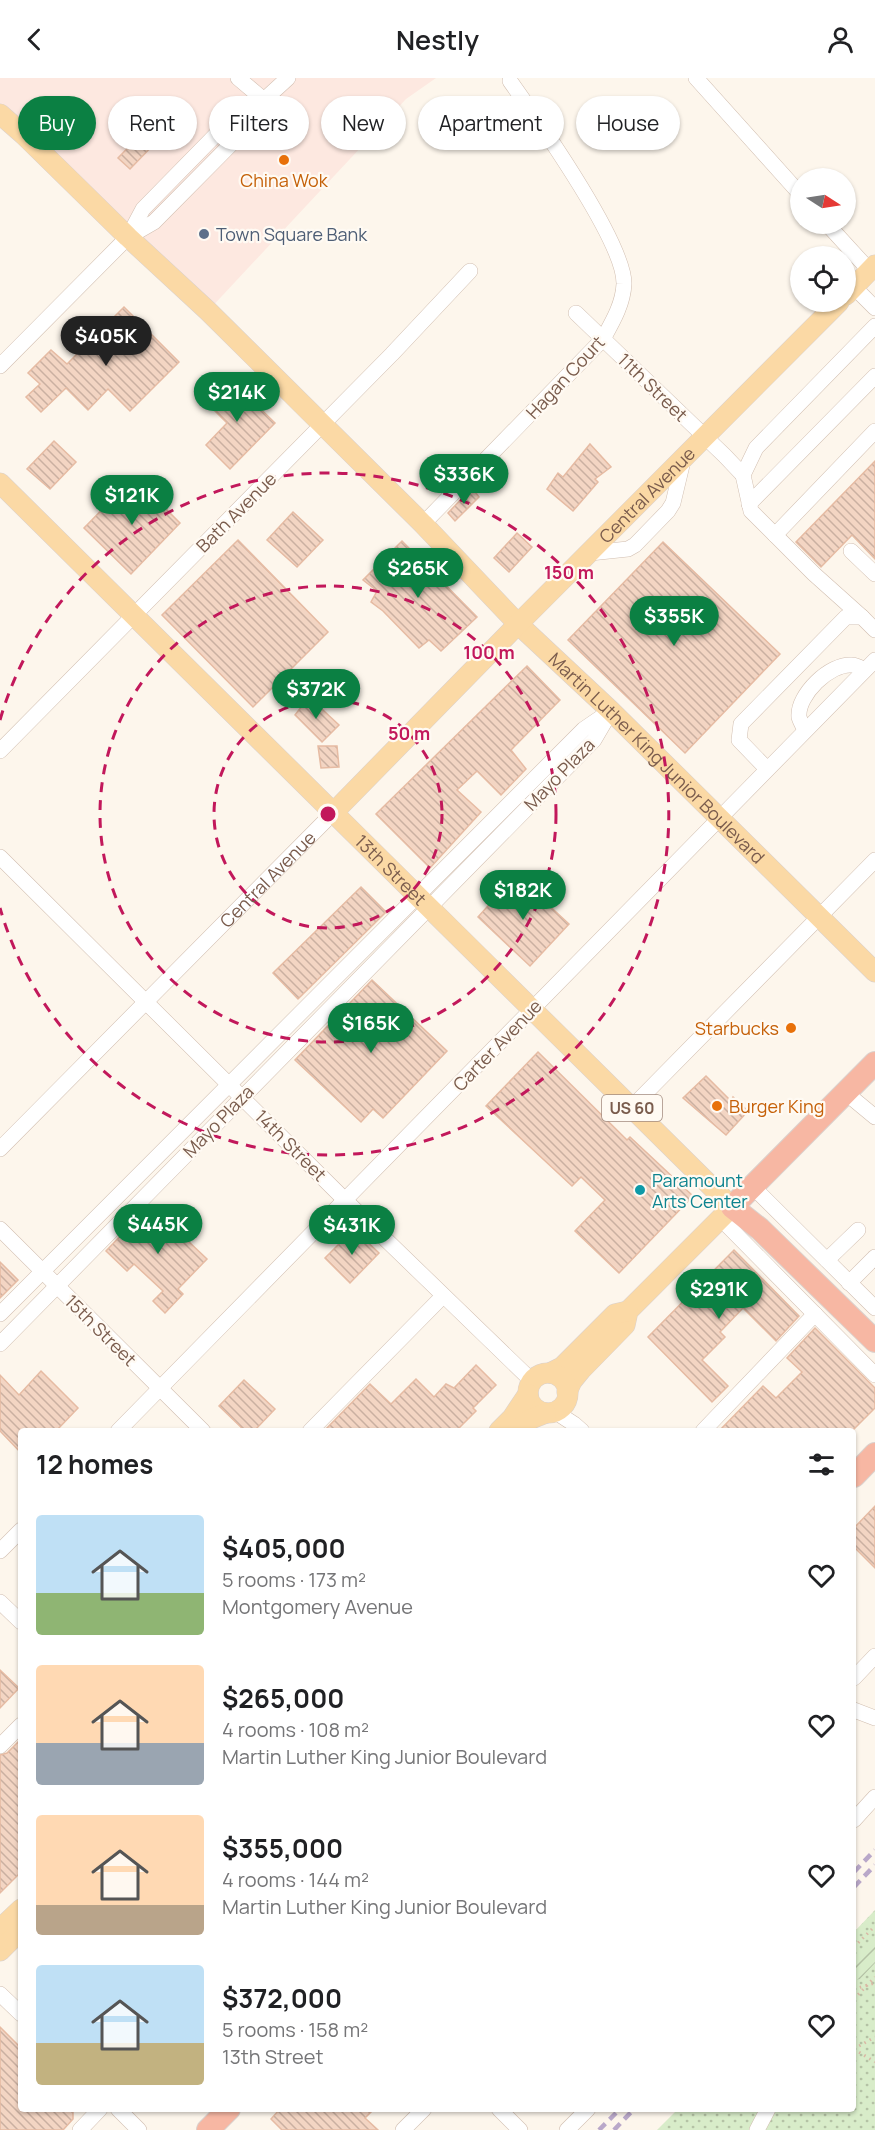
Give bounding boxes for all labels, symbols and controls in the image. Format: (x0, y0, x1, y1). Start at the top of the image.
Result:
text: Nestly (396, 21, 479, 58)
icon: back (18, 23, 51, 56)
icon: person (824, 23, 857, 56)
chip: Buy (18, 96, 96, 150)
chip: Rent (108, 96, 197, 150)
chip: Filters (209, 96, 309, 150)
chip: New (321, 96, 406, 150)
chip: Apartment (418, 96, 564, 150)
chip: House (576, 96, 680, 150)
marker: China Wok (277, 153, 291, 167)
place label: China Wok (240, 168, 329, 192)
north arrow (790, 168, 856, 234)
map controls (790, 168, 856, 312)
place label: Town Square Bank (216, 222, 368, 246)
marker: Town Square Bank (197, 227, 211, 241)
button: locate (790, 246, 856, 312)
pin: $405K (64, 316, 148, 367)
text: $405K (75, 322, 137, 349)
street label: Hagan Court (520, 330, 610, 424)
street label: 11th Street (613, 348, 693, 426)
pin: $214K (195, 372, 279, 423)
text: $214K (208, 378, 266, 405)
street label: Central Avenue (594, 441, 700, 548)
pin: $336K (422, 454, 506, 505)
text: $336K (433, 460, 495, 487)
street label: Bath Avenue (191, 467, 281, 557)
pin: $121K (90, 475, 174, 526)
text: $121K (105, 481, 159, 508)
pin: $265K (376, 548, 460, 599)
text: $265K (387, 554, 449, 581)
text: 150 m (544, 560, 594, 584)
pin: $355K (632, 596, 716, 647)
text: $355K (644, 602, 704, 629)
text: 100 m (463, 640, 515, 664)
street label: Martin Luther King Junior Boulevard (544, 647, 770, 869)
pin: $372K (274, 669, 358, 720)
text: $372K (286, 675, 346, 702)
text: 50 m (388, 721, 430, 745)
street label: Mayo Plaza (518, 733, 600, 815)
centre of rings (318, 804, 338, 824)
street label: Central Avenue (214, 826, 321, 933)
street label: 13th Street (350, 829, 432, 910)
pin: $182K (481, 870, 565, 921)
text: $182K (494, 876, 552, 903)
street label: Carter Avenue (447, 994, 547, 1096)
pin: $165K (329, 1003, 413, 1054)
text: $165K (342, 1009, 400, 1036)
place label: Starbucks (695, 1016, 779, 1040)
marker: Starbucks (784, 1021, 798, 1035)
street label: Mayo Plaza (177, 1080, 259, 1162)
place label: Burger King (729, 1094, 824, 1118)
road number: US 60 (602, 1095, 662, 1121)
marker: Burger King (710, 1099, 724, 1113)
street label: 14th Street (250, 1104, 332, 1186)
place label: Paramount Arts Center (652, 1168, 748, 1213)
marker: Paramount Arts Center (633, 1183, 647, 1197)
pin: $445K (116, 1204, 200, 1255)
pin: $431K (310, 1205, 394, 1256)
text: $445K (127, 1210, 189, 1237)
text: $431K (323, 1211, 381, 1238)
pin: $291K (677, 1269, 761, 1320)
text: $291K (690, 1275, 748, 1302)
street label: 15th Street (60, 1289, 142, 1371)
text: 12 homes (36, 1446, 153, 1482)
icon: filters (805, 1448, 838, 1481)
text: $405,000 (222, 1530, 346, 1566)
icon: home (84, 1539, 156, 1611)
icon: heart (805, 1559, 838, 1592)
text: 5 rooms · 173 m² (222, 1566, 366, 1593)
text: Montgomery Avenue (222, 1593, 413, 1620)
text: $265,000 (222, 1680, 344, 1716)
icon: home (84, 1689, 156, 1761)
icon: heart (805, 1709, 838, 1742)
text: 4 rooms · 108 m² (222, 1716, 369, 1743)
text: Martin Luther King Junior Boulevard (222, 1743, 547, 1770)
text: $355,000 (222, 1830, 343, 1866)
icon: home (84, 1839, 156, 1911)
icon: heart (805, 1859, 838, 1892)
text: 4 rooms · 144 m² (222, 1866, 369, 1893)
text: Martin Luther King Junior Boulevard (222, 1893, 547, 1920)
text: $372,000 (222, 1980, 342, 2016)
icon: home (84, 1989, 156, 2061)
icon: heart (805, 2009, 838, 2042)
text: 5 rooms · 158 m² (222, 2016, 368, 2043)
text: 13th Street (222, 2043, 324, 2070)

